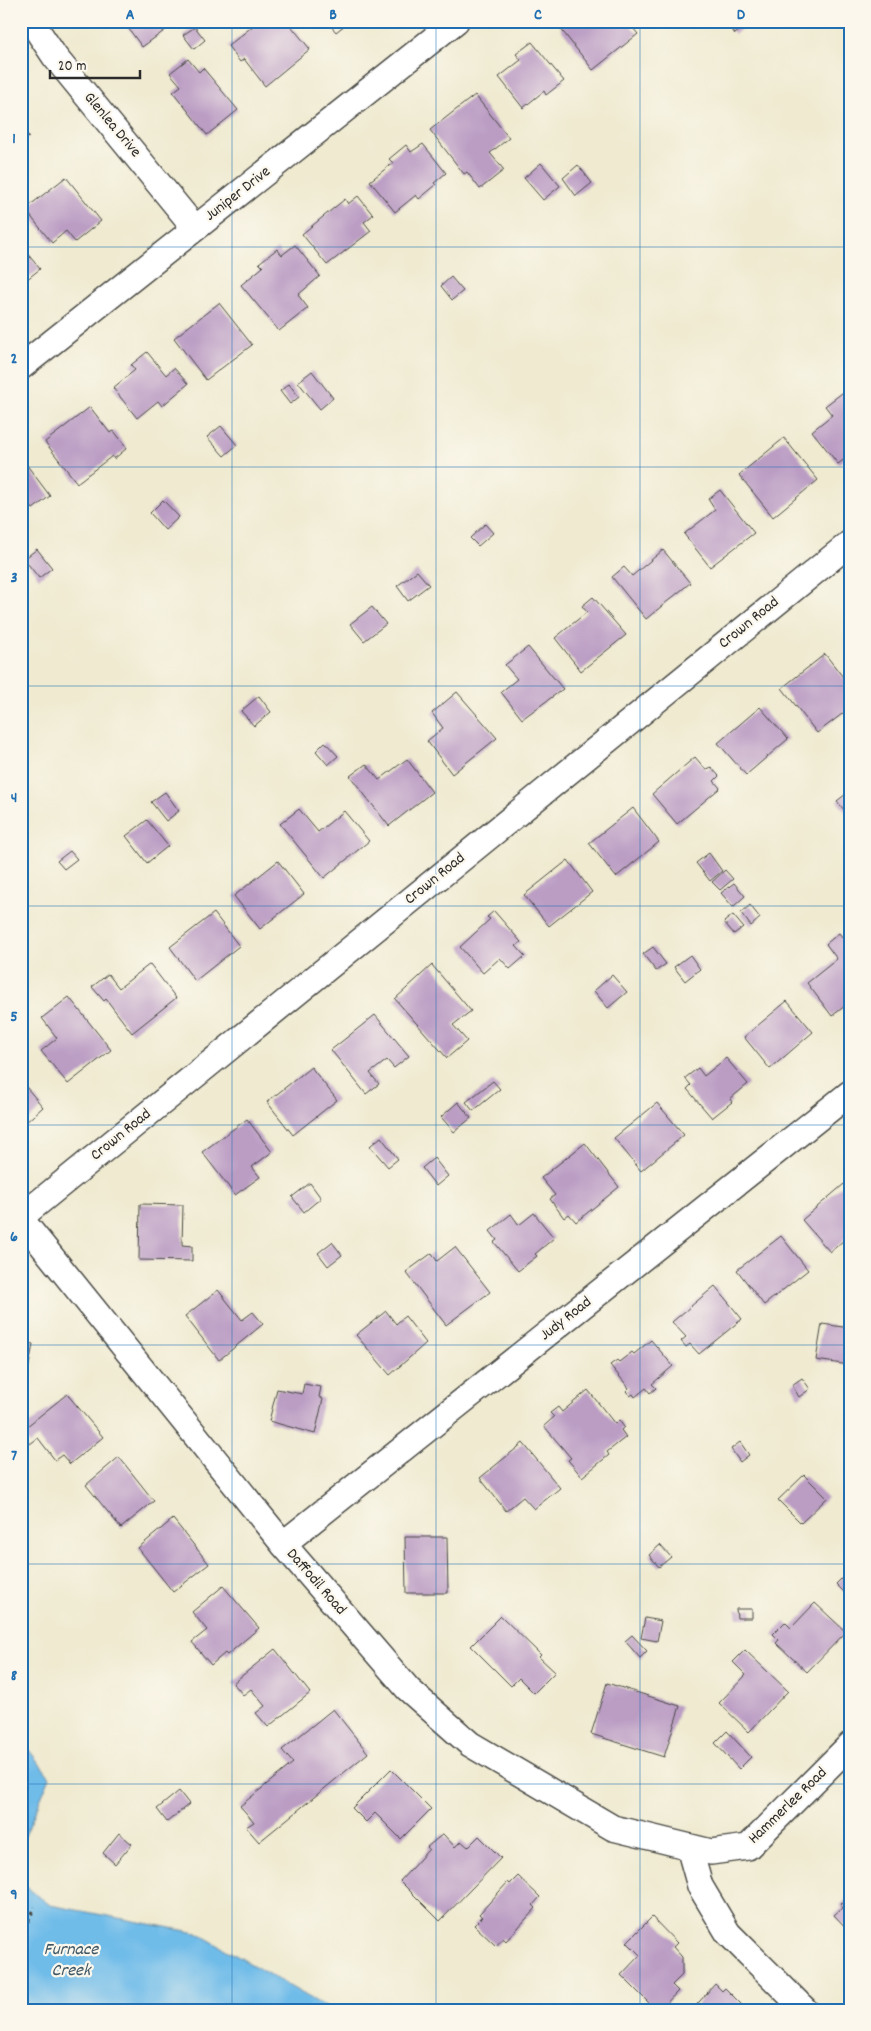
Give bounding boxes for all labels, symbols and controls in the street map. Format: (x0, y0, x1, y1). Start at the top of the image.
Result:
text: A (126, 4, 135, 27)
text: B (329, 4, 337, 27)
text: C (534, 4, 542, 27)
text: D (737, 4, 746, 27)
scale bar (50, 48, 140, 80)
text: 20 m (58, 56, 86, 78)
street label: Glenlea Drive (78, 87, 146, 163)
text: 1 (12, 128, 16, 151)
street label: Juniper Drive (200, 161, 276, 227)
text: 2 (11, 348, 18, 371)
text: 3 (10, 567, 18, 590)
street label: Crown Road (714, 591, 784, 655)
text: 4 (11, 787, 17, 810)
street label: Crown Road (400, 847, 470, 911)
text: 5 (10, 1006, 18, 1029)
street label: Crown Road (86, 1103, 156, 1167)
text: 6 (10, 1226, 18, 1249)
street label: Judy Road (535, 1291, 597, 1347)
text: 7 (11, 1445, 17, 1468)
street label: Daffodil Road (281, 1544, 351, 1620)
text: 8 (11, 1665, 18, 1688)
street label: Hammerlee Road (743, 1762, 833, 1850)
text: 9 (10, 1884, 18, 1907)
water label: Furnace Creek (44, 1938, 99, 1984)

